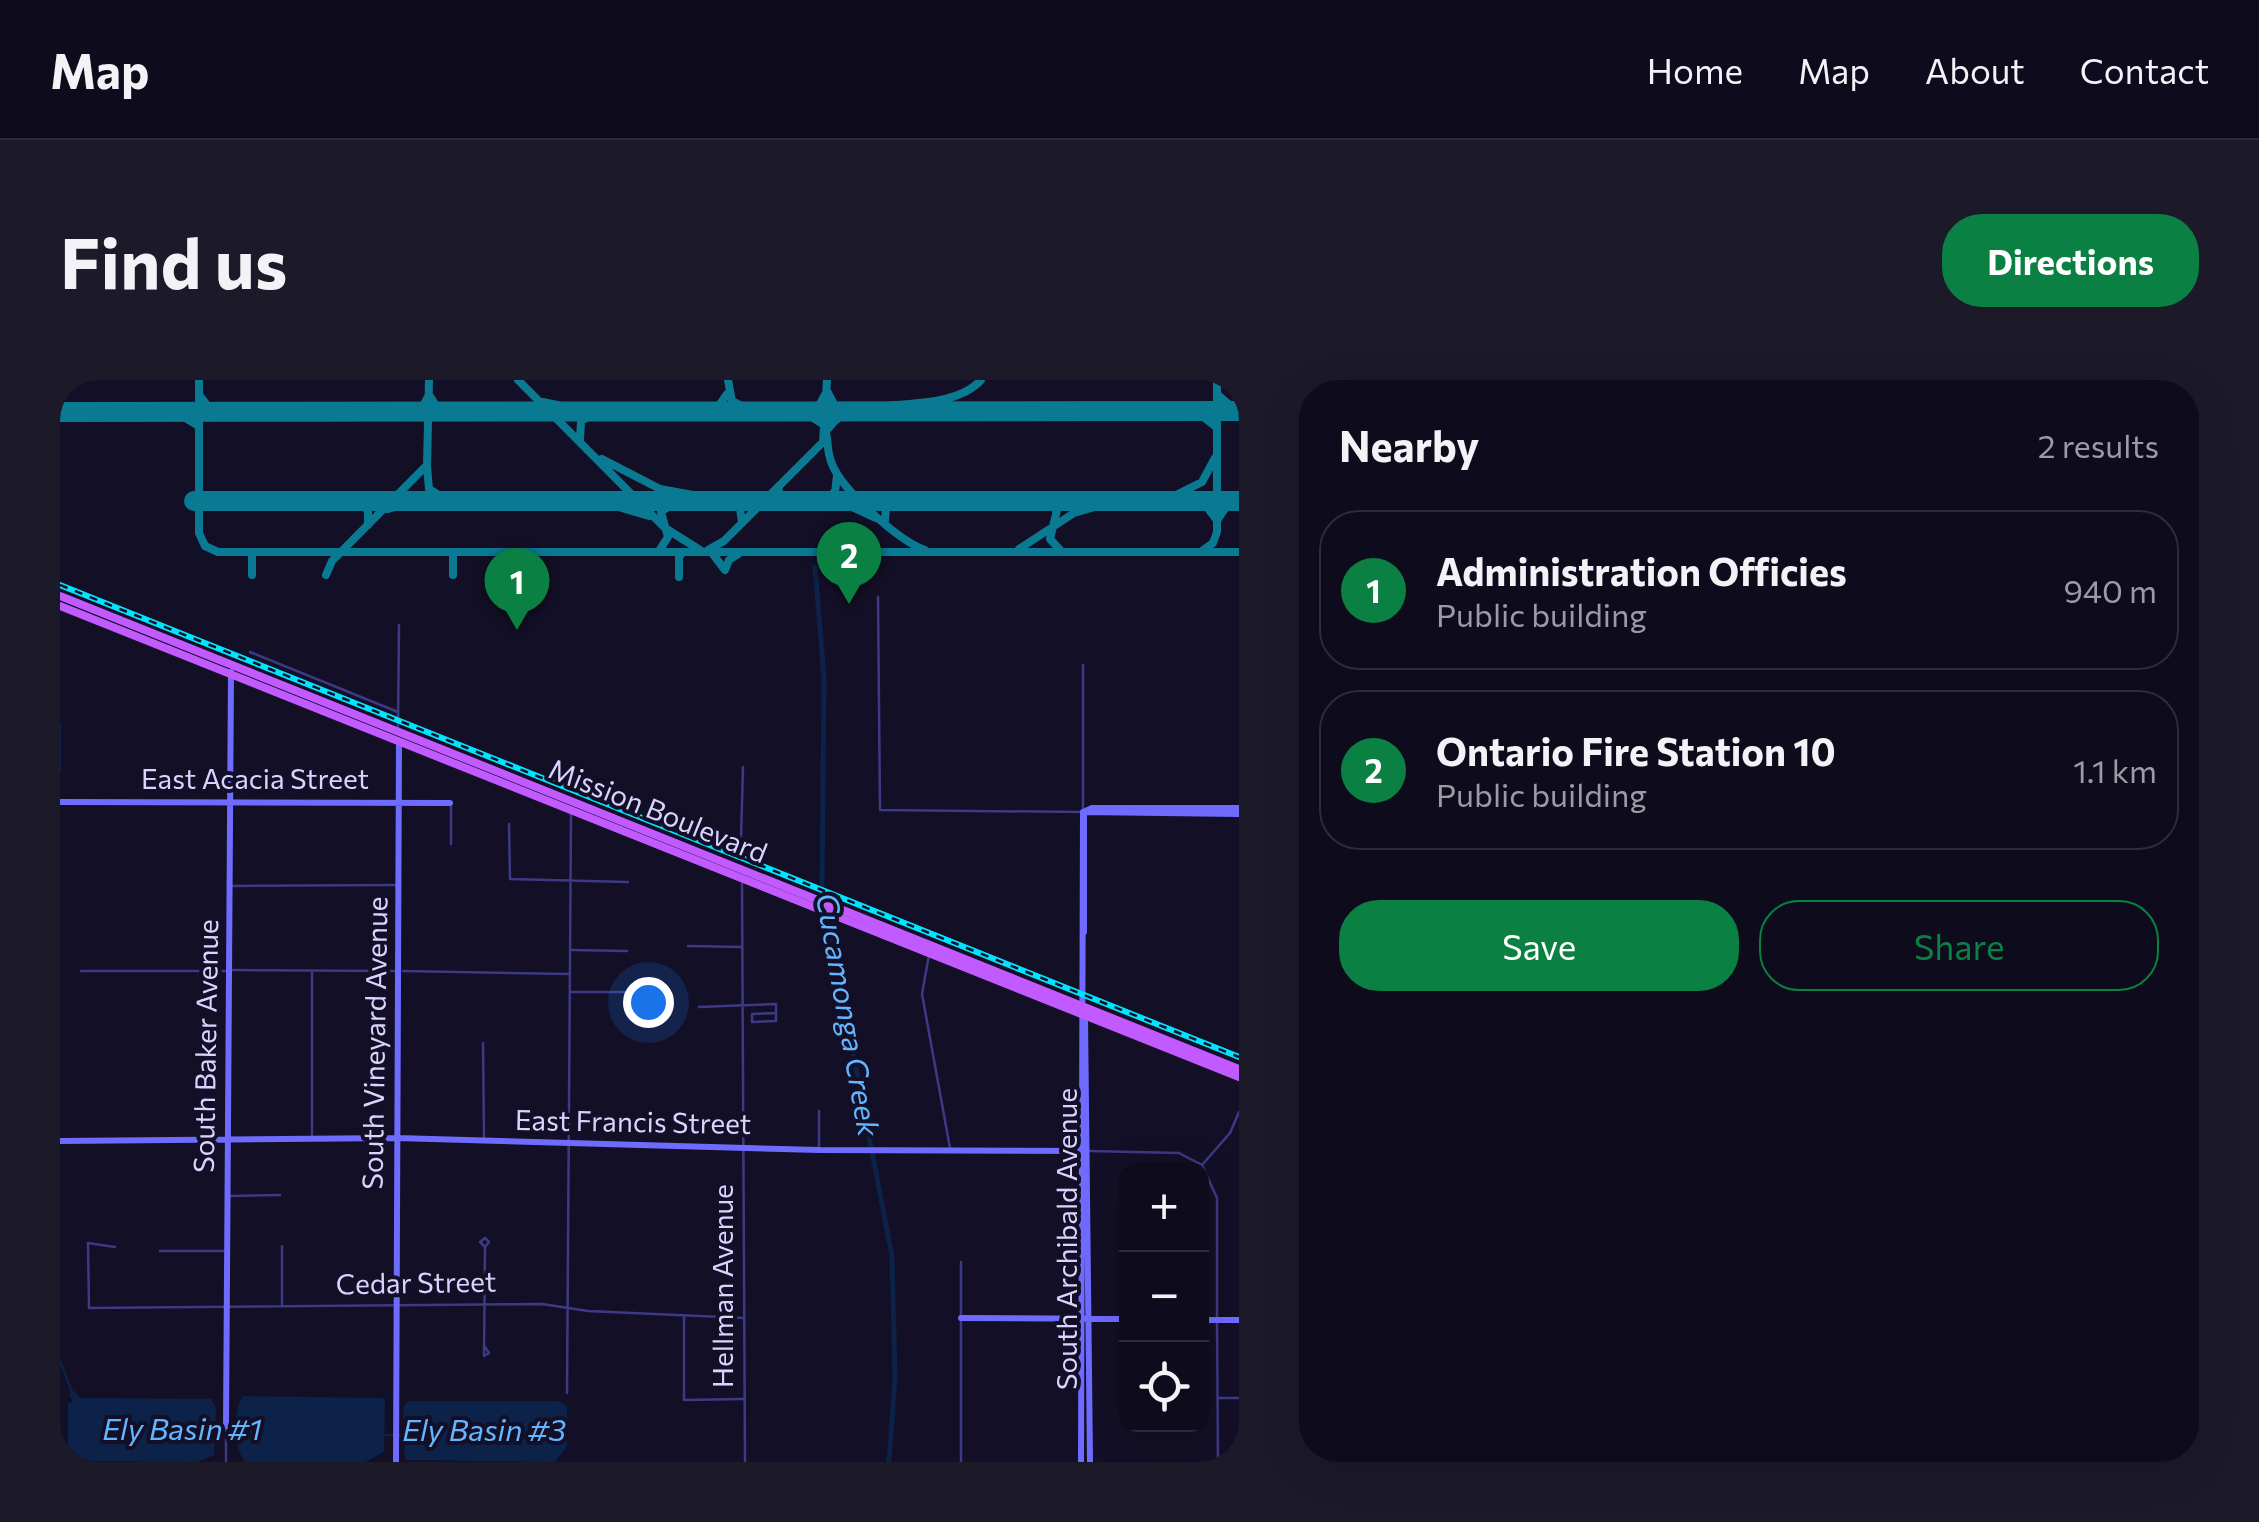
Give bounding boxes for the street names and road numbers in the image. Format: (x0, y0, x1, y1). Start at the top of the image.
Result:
street label: Mission Boulevard (544, 751, 772, 869)
street label: East Acacia Street (141, 761, 369, 795)
street label: South Vineyard Avenue (354, 896, 394, 1190)
street label: South Baker Avenue (186, 919, 224, 1173)
street label: South Archibald Avenue (1049, 1088, 1083, 1390)
street label: East Francis Street (515, 1102, 751, 1140)
street label: Hellman Avenue (705, 1184, 739, 1388)
street label: Cedar Street (335, 1264, 496, 1300)

